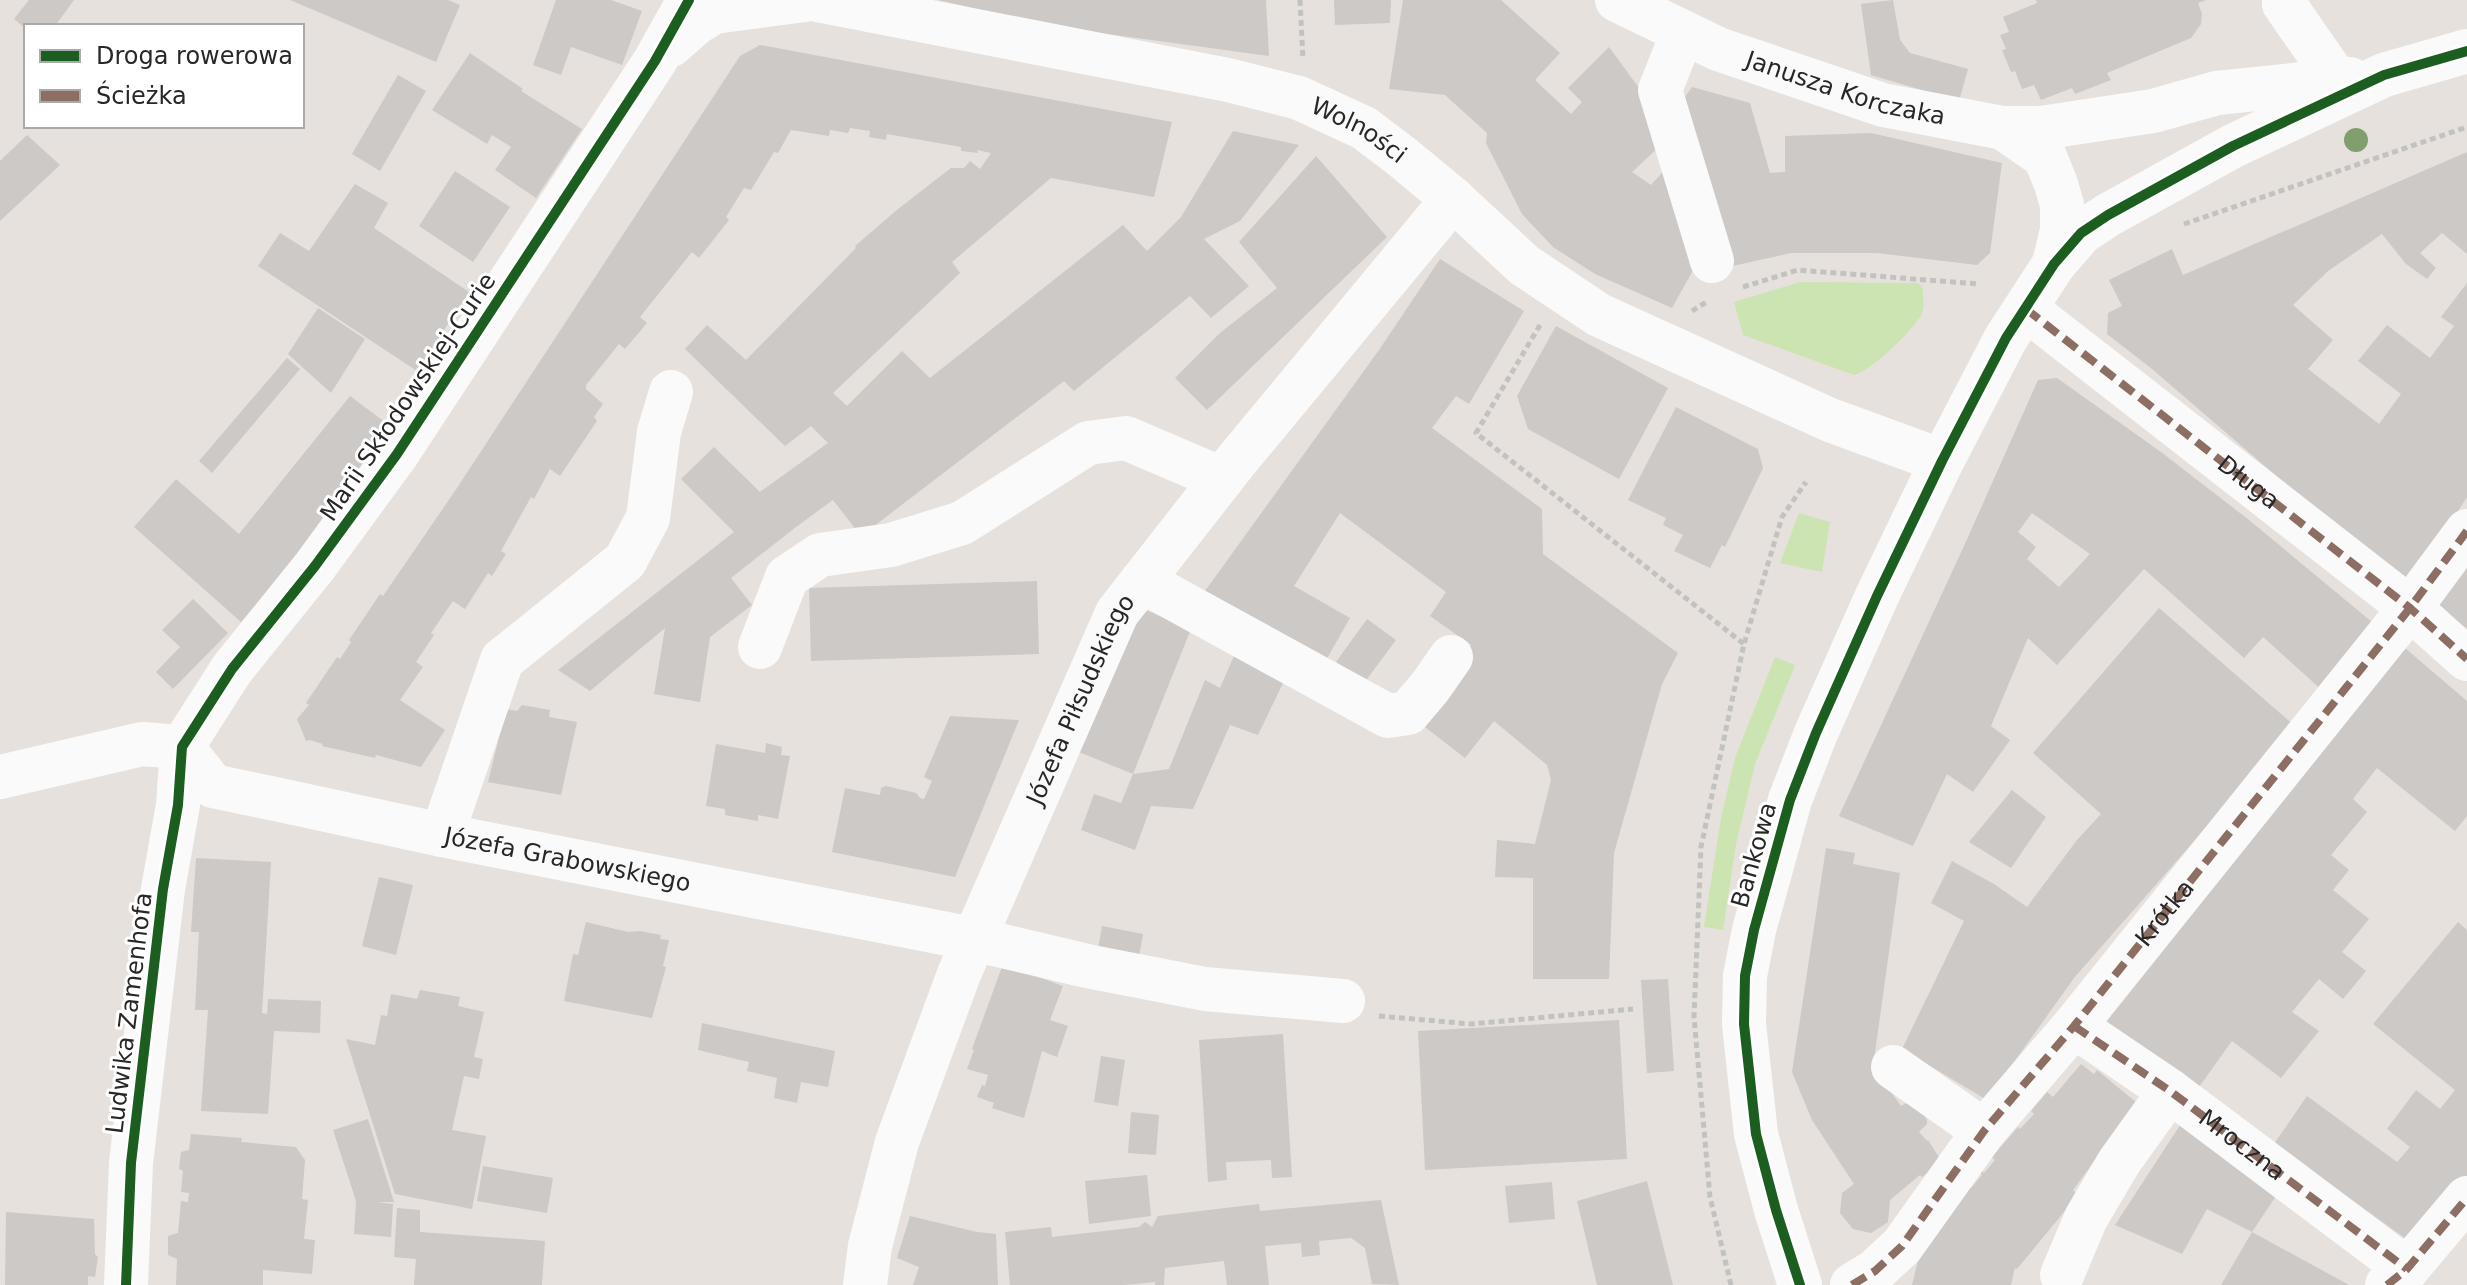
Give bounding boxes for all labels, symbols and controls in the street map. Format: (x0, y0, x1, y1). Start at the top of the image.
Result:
legend (24, 24, 304, 128)
text: Droga rowerowa (96, 42, 293, 70)
street label: Janusza Korczaka (1740, 45, 1948, 131)
text: Ścieżka (96, 80, 187, 110)
street label: Wolności (1307, 92, 1412, 169)
street label: Marii Skłodowskiej-Curie (315, 268, 501, 526)
street label: Długa (2212, 450, 2285, 515)
street label: Józefa Piłsudskiego (1020, 588, 1140, 811)
street label: Bankowa (1726, 799, 1782, 911)
street label: Józefa Grabowskiego (440, 821, 693, 897)
street label: Krótka (2130, 874, 2200, 952)
street label: Ludwika Zamenhofa (100, 891, 158, 1135)
street label: Mroczna (2193, 1104, 2291, 1186)

